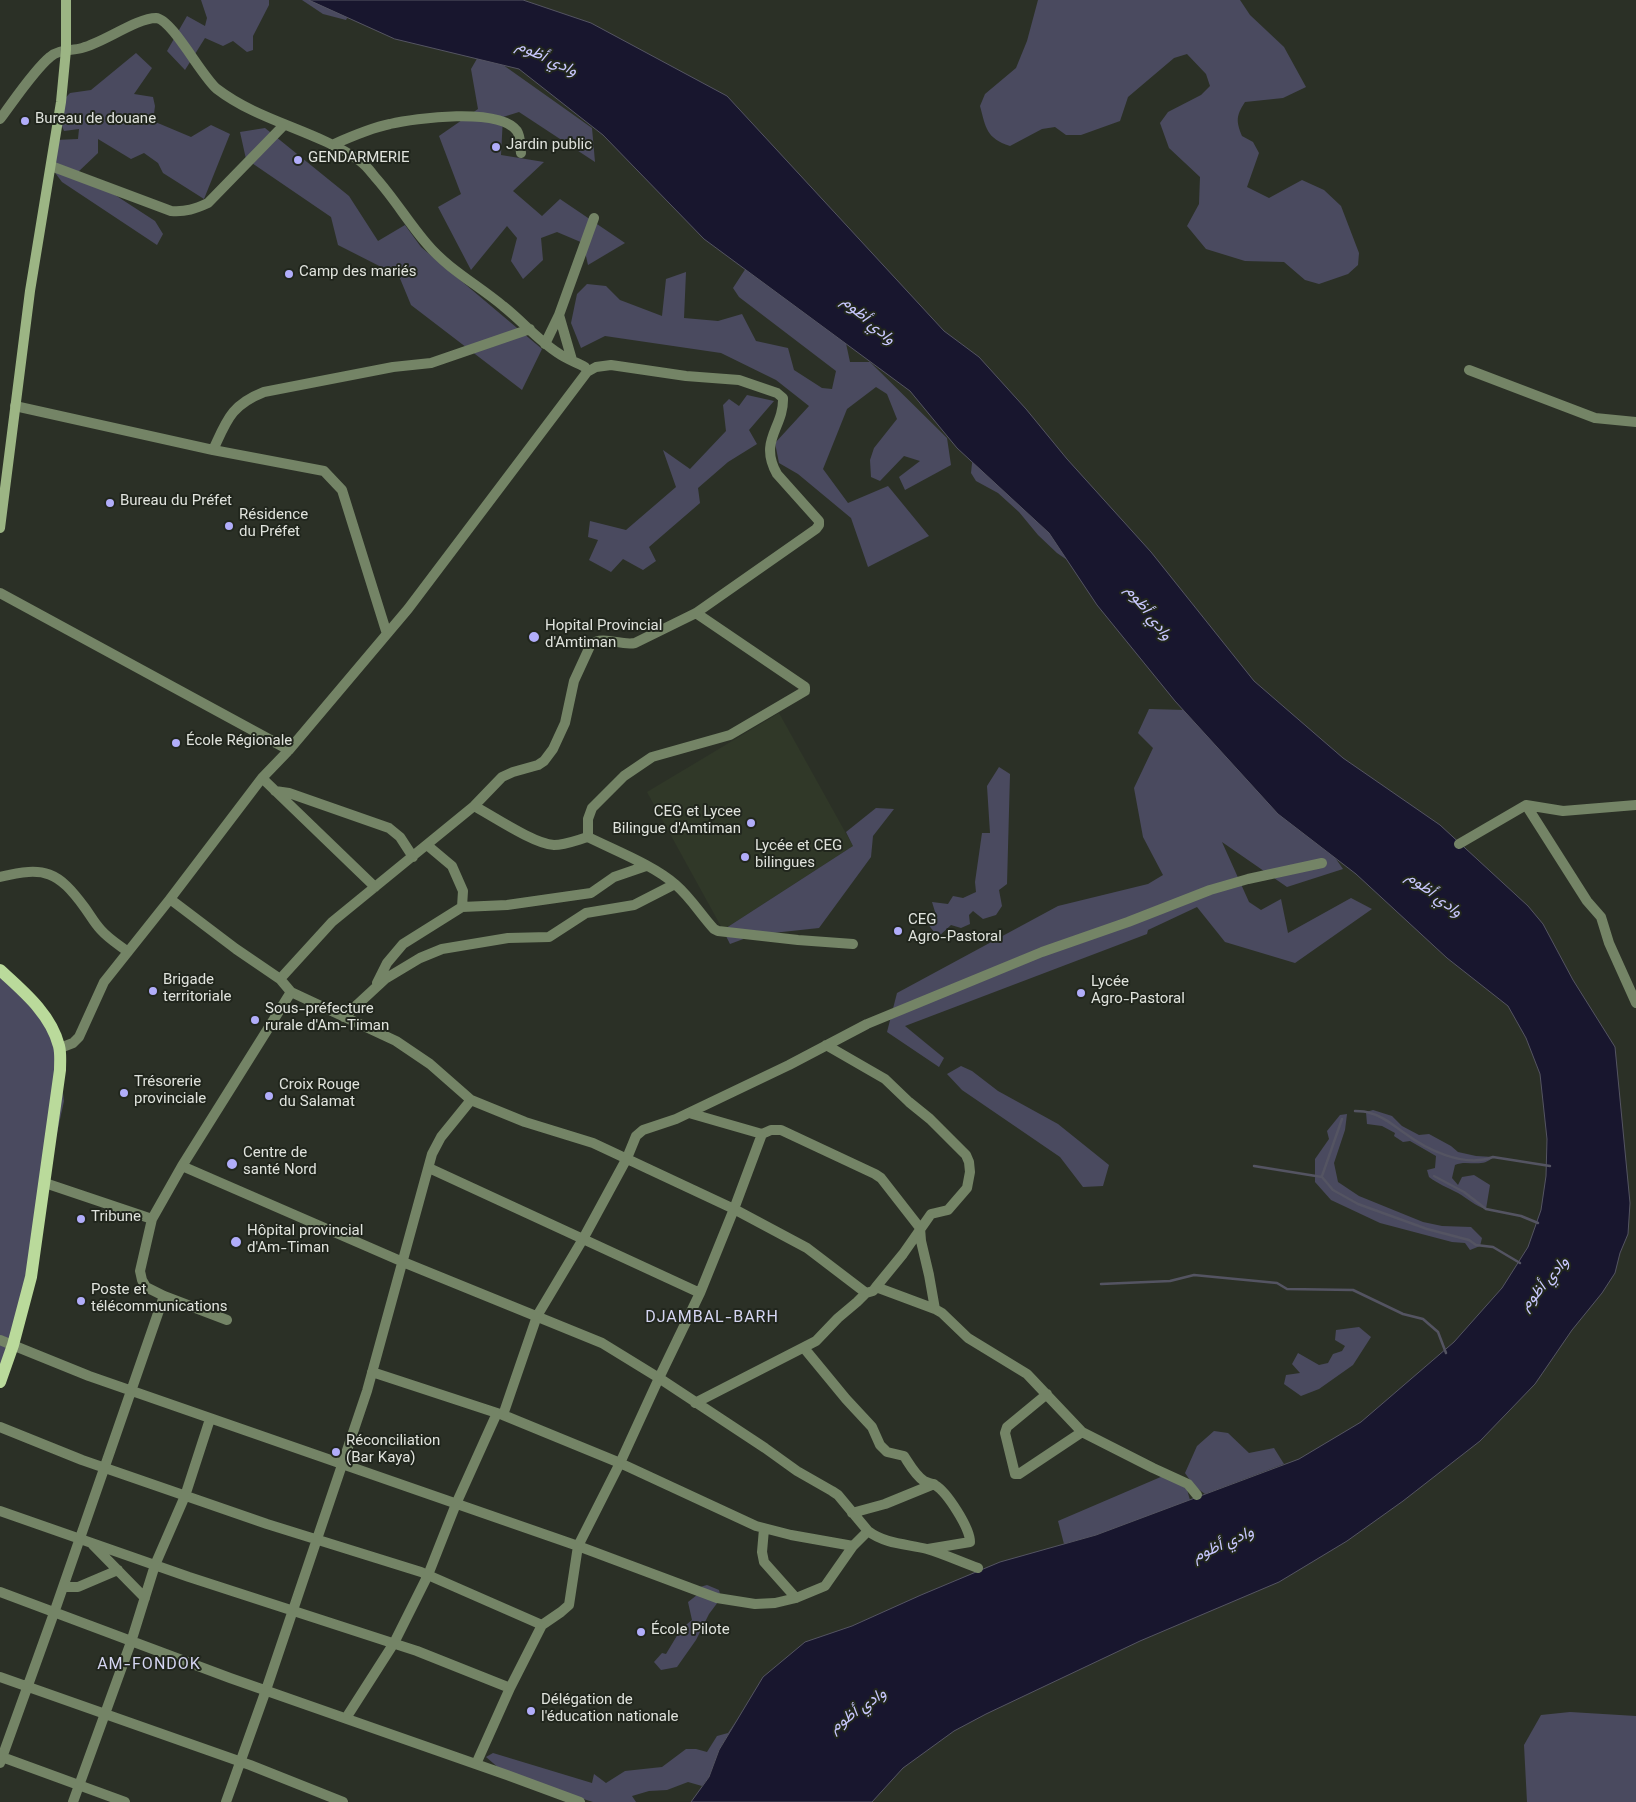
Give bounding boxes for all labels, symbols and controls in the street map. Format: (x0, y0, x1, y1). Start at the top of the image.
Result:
water label: وادي أظوم (513, 38, 579, 82)
place label: Bureau de douane (35, 112, 156, 130)
marker: Bureau de douane (19, 115, 31, 127)
place label: Jardin public (506, 138, 592, 156)
marker: Jardin public (490, 141, 502, 153)
place label: GENDARMERIE (308, 151, 410, 169)
marker: GENDARMERIE (292, 154, 304, 166)
place label: Camp des mariés (299, 265, 416, 283)
marker: Camp des mariés (283, 268, 295, 280)
water label: وادي أظوم (836, 293, 898, 351)
place label: Bureau du Préfet (120, 494, 232, 512)
marker: Bureau du Préfet (104, 497, 116, 509)
place label: Résidence du Préfet (239, 508, 308, 543)
marker: Résidence du Préfet (223, 520, 235, 532)
water label: وادي أظوم (1119, 583, 1175, 645)
place label: Hopital Provincial d'Amtiman (545, 619, 662, 654)
marker: Hopital Provincial d'Amtiman (527, 630, 541, 644)
place label: École Régionale (186, 734, 292, 752)
marker: École Régionale (170, 737, 182, 749)
place label: CEG et Lycee Bilingue d'Amtiman (612, 805, 741, 840)
marker: CEG et Lycee Bilingue d'Amtiman (745, 817, 757, 829)
place label: Lycée et CEG bilingues (755, 839, 842, 874)
marker: Lycée et CEG bilingues (739, 851, 751, 863)
water label: وادي أظوم (1401, 869, 1465, 923)
place label: CEG Agro-Pastoral (908, 913, 1002, 948)
marker: CEG Agro-Pastoral (892, 925, 904, 937)
place label: Brigade territoriale (163, 973, 231, 1008)
place label: Lycée Agro-Pastoral (1091, 975, 1185, 1010)
marker: Brigade territoriale (147, 985, 159, 997)
marker: Lycée Agro-Pastoral (1075, 987, 1087, 999)
place label: Sous-préfecture rurale d'Am-Timan (265, 1002, 389, 1037)
marker: Sous-préfecture rurale d'Am-Timan (249, 1014, 261, 1026)
place label: Trésorerie provinciale (134, 1075, 206, 1110)
place label: Croix Rouge du Salamat (279, 1078, 360, 1113)
marker: Trésorerie provinciale (118, 1087, 130, 1099)
marker: Croix Rouge du Salamat (263, 1090, 275, 1102)
place label: Centre de santé Nord (243, 1146, 317, 1181)
marker: Centre de santé Nord (225, 1157, 239, 1171)
place label: Tribune (91, 1210, 141, 1228)
marker: Tribune (75, 1213, 87, 1225)
place label: Hôpital provincial d'Am-Timan (247, 1224, 363, 1259)
marker: Hôpital provincial d'Am-Timan (229, 1235, 243, 1249)
water label: وادي أظوم (1517, 1254, 1575, 1316)
place label: Poste et télécommunications (91, 1283, 228, 1318)
marker: Poste et télécommunications (75, 1295, 87, 1307)
district label: DJAMBAL-BARH (644, 1309, 780, 1329)
place label: Réconciliation (Bar Kaya) (346, 1434, 440, 1469)
marker: Réconciliation (Bar Kaya) (330, 1446, 342, 1458)
water label: وادي أظوم (1190, 1524, 1258, 1568)
place label: École Pilote (651, 1623, 730, 1641)
marker: École Pilote (635, 1626, 647, 1638)
district label: AM-FONDOK (96, 1656, 202, 1676)
water label: وادي أظوم (827, 1686, 891, 1738)
place label: Délégation de l'éducation nationale (541, 1693, 679, 1728)
marker: Délégation de l'éducation nationale (525, 1705, 537, 1717)

